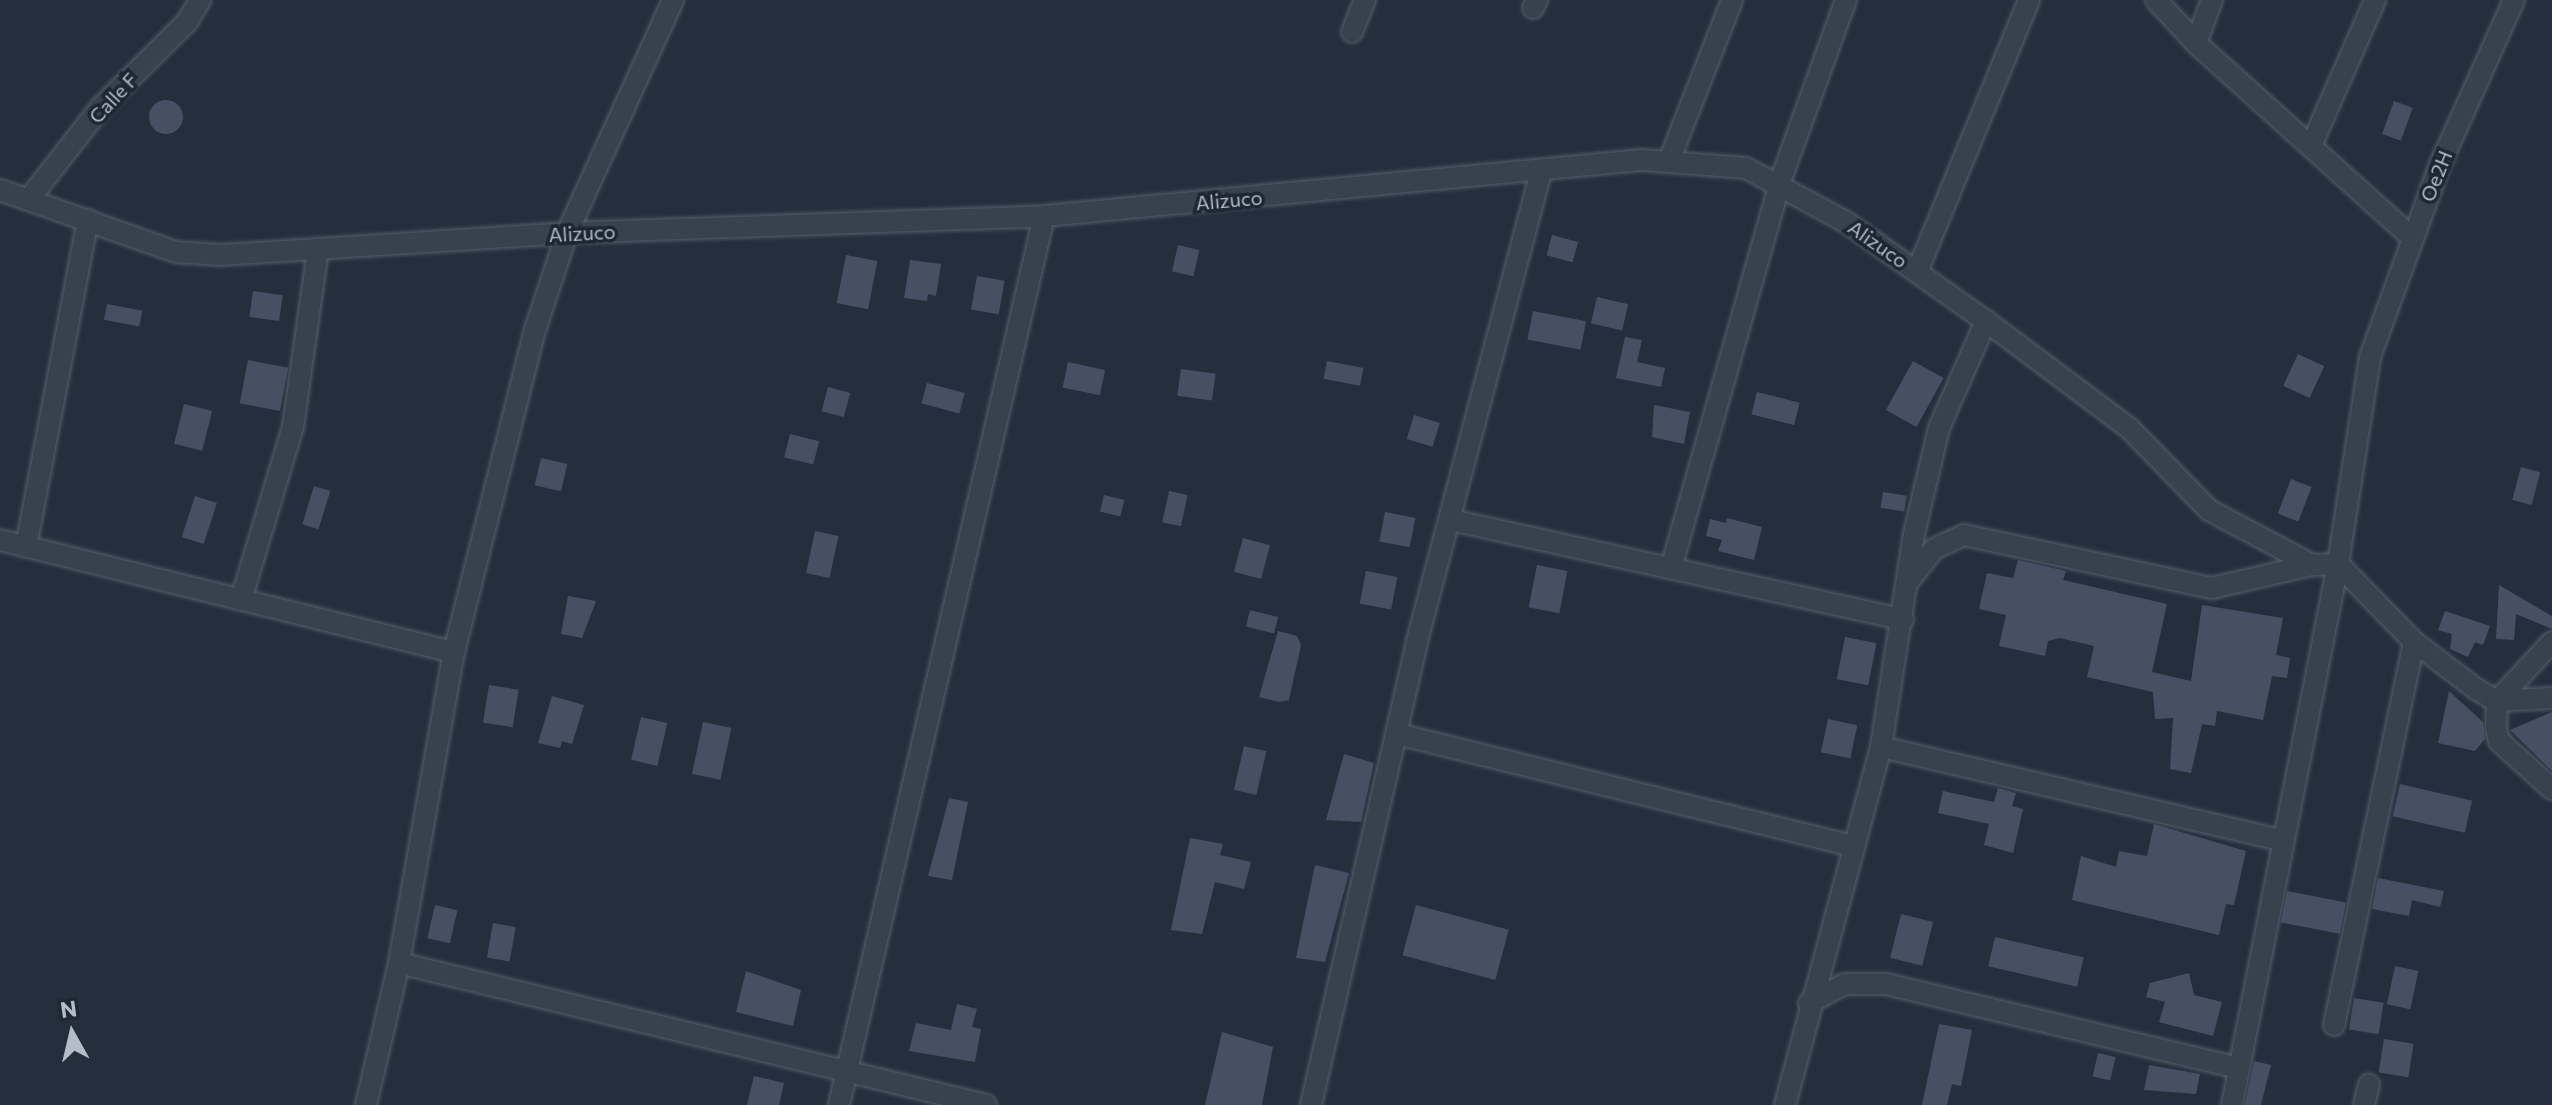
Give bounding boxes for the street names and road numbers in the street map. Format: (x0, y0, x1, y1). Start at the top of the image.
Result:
street label: Calle F (84, 68, 142, 128)
street label: Oe2H (2415, 147, 2457, 205)
street label: Alizuco (1195, 185, 1263, 215)
street label: Alizuco (1844, 215, 1912, 273)
street label: Alizuco (548, 219, 616, 247)

